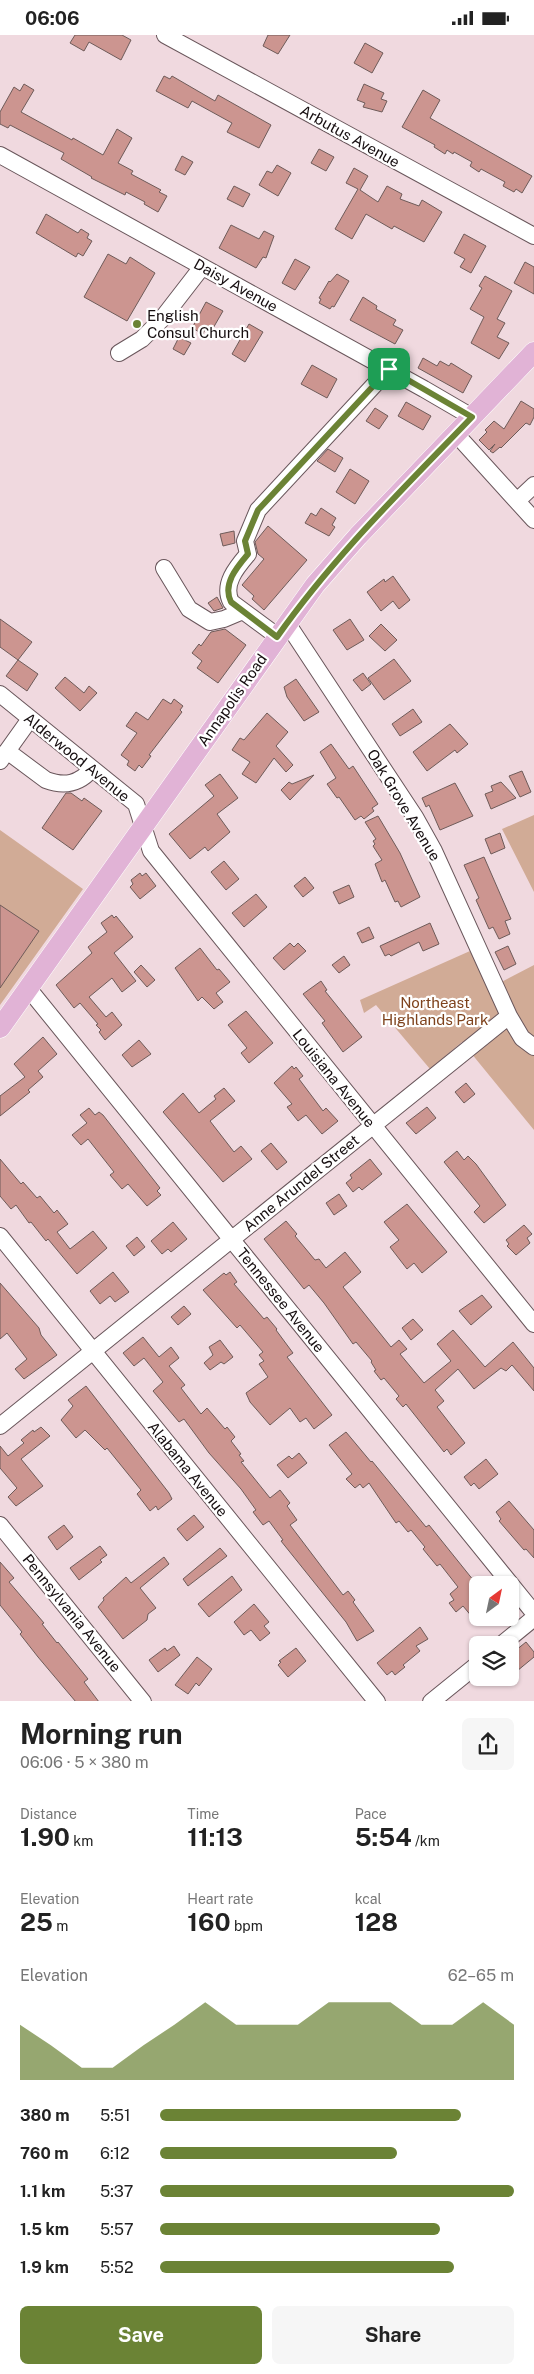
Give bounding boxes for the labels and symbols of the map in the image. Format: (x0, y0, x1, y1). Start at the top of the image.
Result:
street label: Arbutus Avenue (297, 102, 403, 170)
street label: Daisy Avenue (191, 255, 281, 315)
place label: English Consul Church (147, 307, 249, 341)
marker: English Consul Church (131, 318, 143, 330)
pin (368, 348, 410, 390)
street label: Annapolis Road (194, 651, 270, 749)
street label: Alderwood Avenue (21, 709, 133, 805)
street label: Oak Grove Avenue (364, 746, 444, 864)
park label: Northeast Highlands Park (382, 994, 488, 1028)
street label: Louisiana Avenue (289, 1026, 379, 1130)
street label: Anne Arundel Street (240, 1131, 362, 1235)
street label: Tennessee Avenue (234, 1244, 328, 1356)
street label: Alabama Avenue (145, 1418, 231, 1520)
street label: Pennsylvania Avenue (19, 1551, 125, 1675)
north arrow (469, 1576, 519, 1626)

